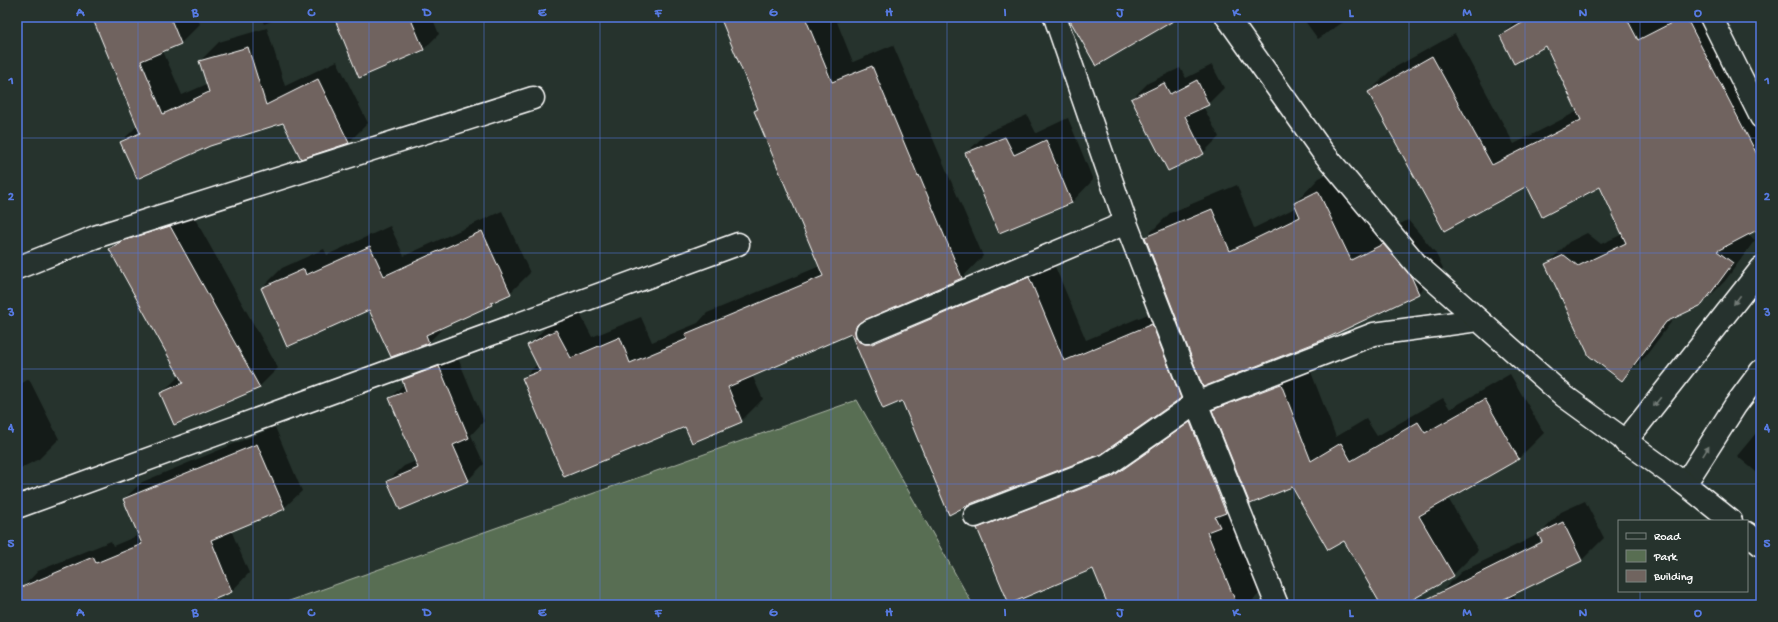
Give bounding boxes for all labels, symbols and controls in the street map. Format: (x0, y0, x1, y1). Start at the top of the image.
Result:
text: A (75, 6, 85, 21)
text: B (191, 6, 200, 21)
text: C (306, 6, 316, 21)
text: D (422, 6, 432, 21)
text: E (538, 6, 547, 21)
text: F (654, 6, 663, 21)
text: G (769, 6, 778, 21)
text: H (885, 6, 893, 21)
text: I (1003, 6, 1007, 21)
text: J (1116, 6, 1125, 21)
text: K (1231, 6, 1241, 21)
text: L (1349, 6, 1355, 21)
text: M (1462, 6, 1472, 21)
text: N (1579, 6, 1588, 21)
text: O (1694, 6, 1702, 21)
text: 1 (7, 74, 14, 89)
text: 1 (1763, 74, 1770, 89)
text: 2 (8, 190, 15, 205)
text: 2 (1764, 190, 1771, 205)
one-way arrow (1733, 294, 1742, 305)
text: 3 (7, 306, 15, 321)
text: 3 (1763, 306, 1771, 321)
one-way arrow (1653, 396, 1661, 407)
text: 4 (7, 421, 15, 436)
text: 4 (1763, 421, 1771, 436)
one-way arrow (1703, 445, 1710, 457)
legend (1618, 520, 1748, 592)
text: Road (1654, 531, 1681, 545)
text: 5 (8, 537, 15, 552)
text: 5 (1764, 537, 1771, 552)
text: Park (1653, 551, 1679, 565)
text: Building (1653, 571, 1693, 585)
text: A (75, 606, 85, 621)
text: B (191, 606, 200, 621)
text: C (306, 606, 316, 621)
text: D (422, 606, 432, 621)
text: E (538, 606, 547, 621)
text: F (654, 606, 663, 621)
text: G (769, 606, 778, 621)
text: H (885, 606, 893, 621)
text: I (1003, 606, 1007, 621)
text: J (1116, 606, 1125, 621)
text: K (1231, 606, 1241, 621)
text: L (1349, 606, 1355, 621)
text: M (1462, 606, 1472, 621)
text: N (1579, 606, 1588, 621)
text: O (1694, 606, 1702, 621)

